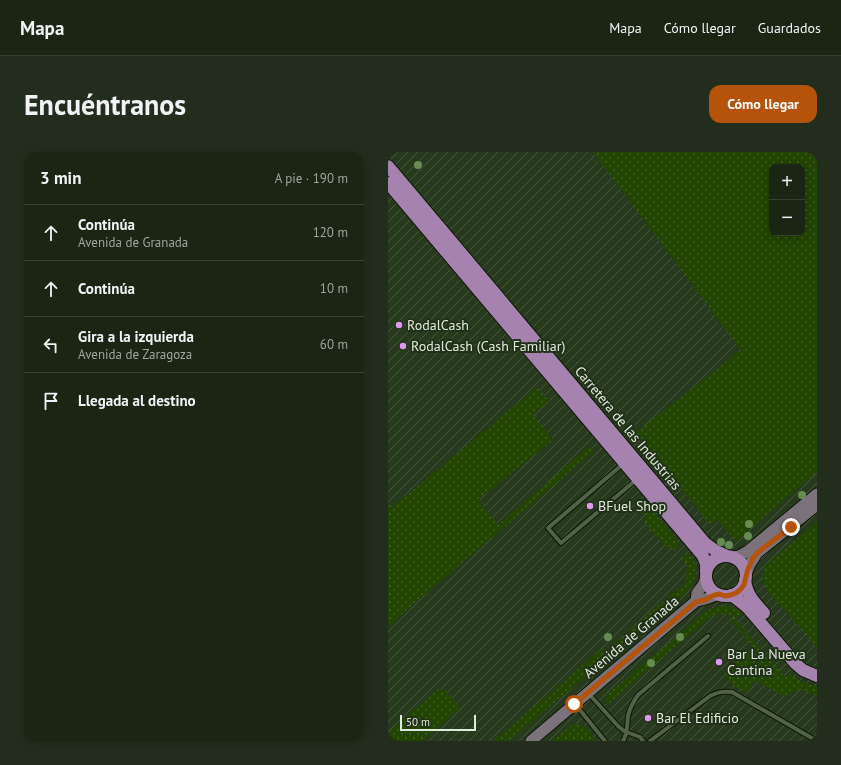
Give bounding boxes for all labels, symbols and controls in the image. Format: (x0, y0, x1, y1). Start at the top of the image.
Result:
text: Mapa (20, 16, 64, 40)
text: Mapa (609, 19, 642, 37)
text: Cómo llegar (664, 19, 736, 37)
text: Guardados (758, 19, 821, 37)
button: Cómo llegar (709, 85, 817, 123)
text: Encuéntranos (24, 86, 186, 123)
map controls (769, 164, 805, 236)
button: + (769, 164, 805, 200)
text: 3 min (40, 167, 81, 189)
text: A pie · 190 m (275, 170, 348, 187)
button: − (769, 200, 805, 236)
text: Continúa (78, 215, 135, 234)
icon: ahead (40, 222, 62, 244)
text: 120 m (313, 224, 348, 241)
text: Avenida de Granada (78, 234, 188, 251)
icon: ahead (40, 278, 62, 300)
text: Continúa (78, 279, 135, 298)
text: 10 m (320, 280, 348, 297)
place label: RodalCash (407, 316, 469, 334)
marker: RodalCash (394, 320, 404, 330)
text: Gira a la izquierda (78, 327, 194, 346)
icon: left (40, 334, 62, 356)
text: 60 m (320, 336, 348, 353)
place label: RodalCash (Cash Familiar) (411, 337, 565, 355)
marker: RodalCash (Cash Familiar) (398, 341, 408, 351)
text: Avenida de Zaragoza (78, 346, 192, 363)
street label: Carretera de las Industrias (571, 362, 685, 494)
icon: arrive (40, 390, 62, 412)
text: Llegada al destino (78, 391, 196, 410)
place label: BFuel Shop (598, 497, 666, 515)
marker: BFuel Shop (585, 501, 595, 511)
route end (782, 518, 800, 536)
street label: Avenida de Granada (580, 592, 682, 682)
place label: Bar La Nueva Cantina (727, 645, 806, 679)
marker: Bar La Nueva Cantina (714, 657, 724, 667)
route start (565, 695, 583, 713)
place label: Bar El Edificio (656, 709, 739, 727)
scale bar (400, 713, 476, 732)
marker: Bar El Edificio (643, 713, 653, 723)
text: 50 m (406, 715, 430, 729)

